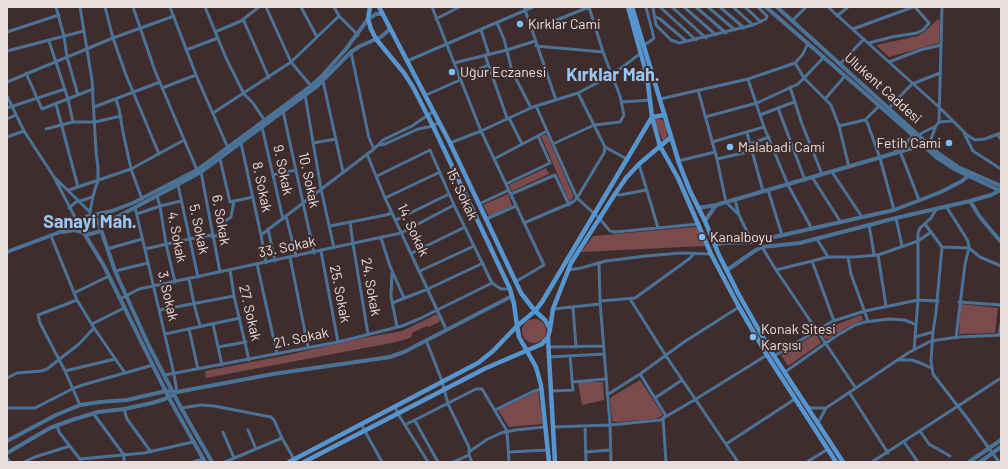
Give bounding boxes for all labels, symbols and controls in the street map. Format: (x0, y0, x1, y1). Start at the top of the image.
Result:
place label: Kırklar Cami (528, 16, 601, 32)
marker: Kırklar Cami (515, 19, 525, 29)
street label: Ulukent Caddesi (841, 49, 925, 127)
place label: Uğur Eczanesi (460, 64, 546, 80)
district label: Kırklar Mah. (566, 64, 660, 86)
marker: Uğur Eczanesi (447, 67, 457, 77)
place label: Fetih Cami (877, 135, 941, 151)
marker: Fetih Cami (944, 138, 954, 148)
place label: Malabadi Cami (738, 139, 825, 155)
marker: Malabadi Cami (725, 142, 735, 152)
street label: 9. Sokak (269, 143, 297, 197)
street label: 10. Sokak (295, 151, 323, 209)
street label: 8. Sokak (248, 160, 276, 214)
street label: 15. Sokak (443, 165, 481, 223)
street label: 6. Sokak (208, 194, 234, 246)
street label: 14. Sokak (394, 201, 432, 259)
street label: 5. Sokak (186, 202, 212, 256)
street label: 4. Sokak (164, 210, 190, 264)
district label: Sanayi Mah. (43, 211, 137, 233)
place label: Kanalboyu (710, 229, 772, 245)
marker: Kanalboyu (697, 232, 707, 242)
street label: 33. Sokak (257, 233, 317, 261)
street label: 24. Sokak (358, 257, 384, 317)
street label: 25. Sokak (326, 264, 354, 324)
street label: 3. Sokak (154, 269, 182, 323)
street label: 27. Sokak (235, 283, 265, 343)
place label: Konak Sitesi Karşısı (761, 321, 836, 354)
street label: 21. Sokak (272, 324, 330, 352)
marker: Konak Sitesi Karşısı (748, 332, 758, 342)

